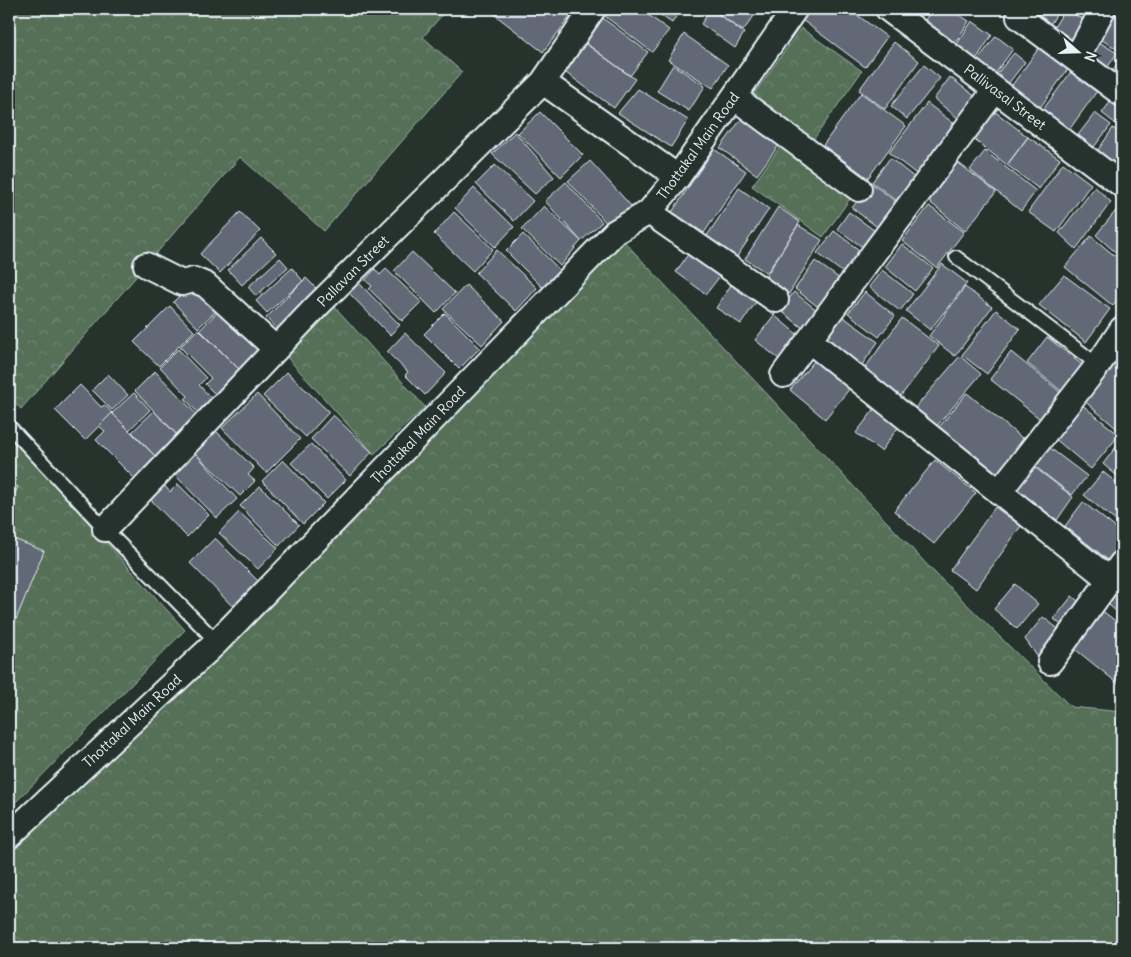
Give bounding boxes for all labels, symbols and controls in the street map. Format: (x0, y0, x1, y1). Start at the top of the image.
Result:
north arrow (1054, 28, 1104, 78)
text: N (1080, 49, 1100, 64)
street label: Pallivasal Street (960, 60, 1050, 134)
street label: Thottakal Main Road (653, 89, 743, 203)
street label: Pallavan Street (313, 231, 393, 311)
street label: Thottakal Main Road (367, 382, 469, 488)
street label: Thottakal Main Road (79, 671, 185, 771)

